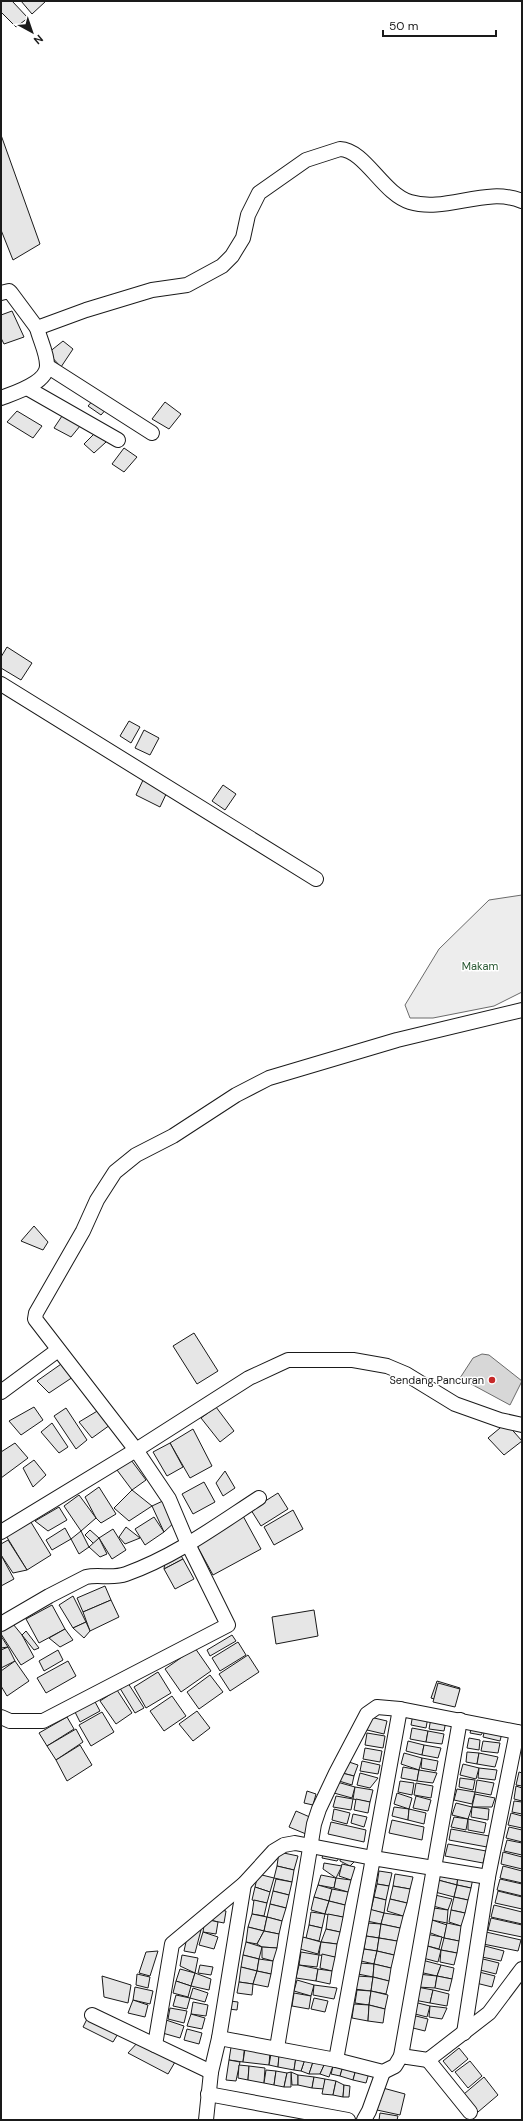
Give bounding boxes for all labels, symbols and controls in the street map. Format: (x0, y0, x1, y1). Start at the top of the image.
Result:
north arrow (12, 12, 52, 52)
scale bar (383, 12, 496, 38)
text: 50 m (389, 18, 418, 34)
text: N (31, 32, 46, 48)
park label: Makam (462, 959, 498, 973)
place label: Sendang Pancuran (389, 1373, 484, 1387)
marker: Sendang Pancuran (487, 1375, 497, 1385)

